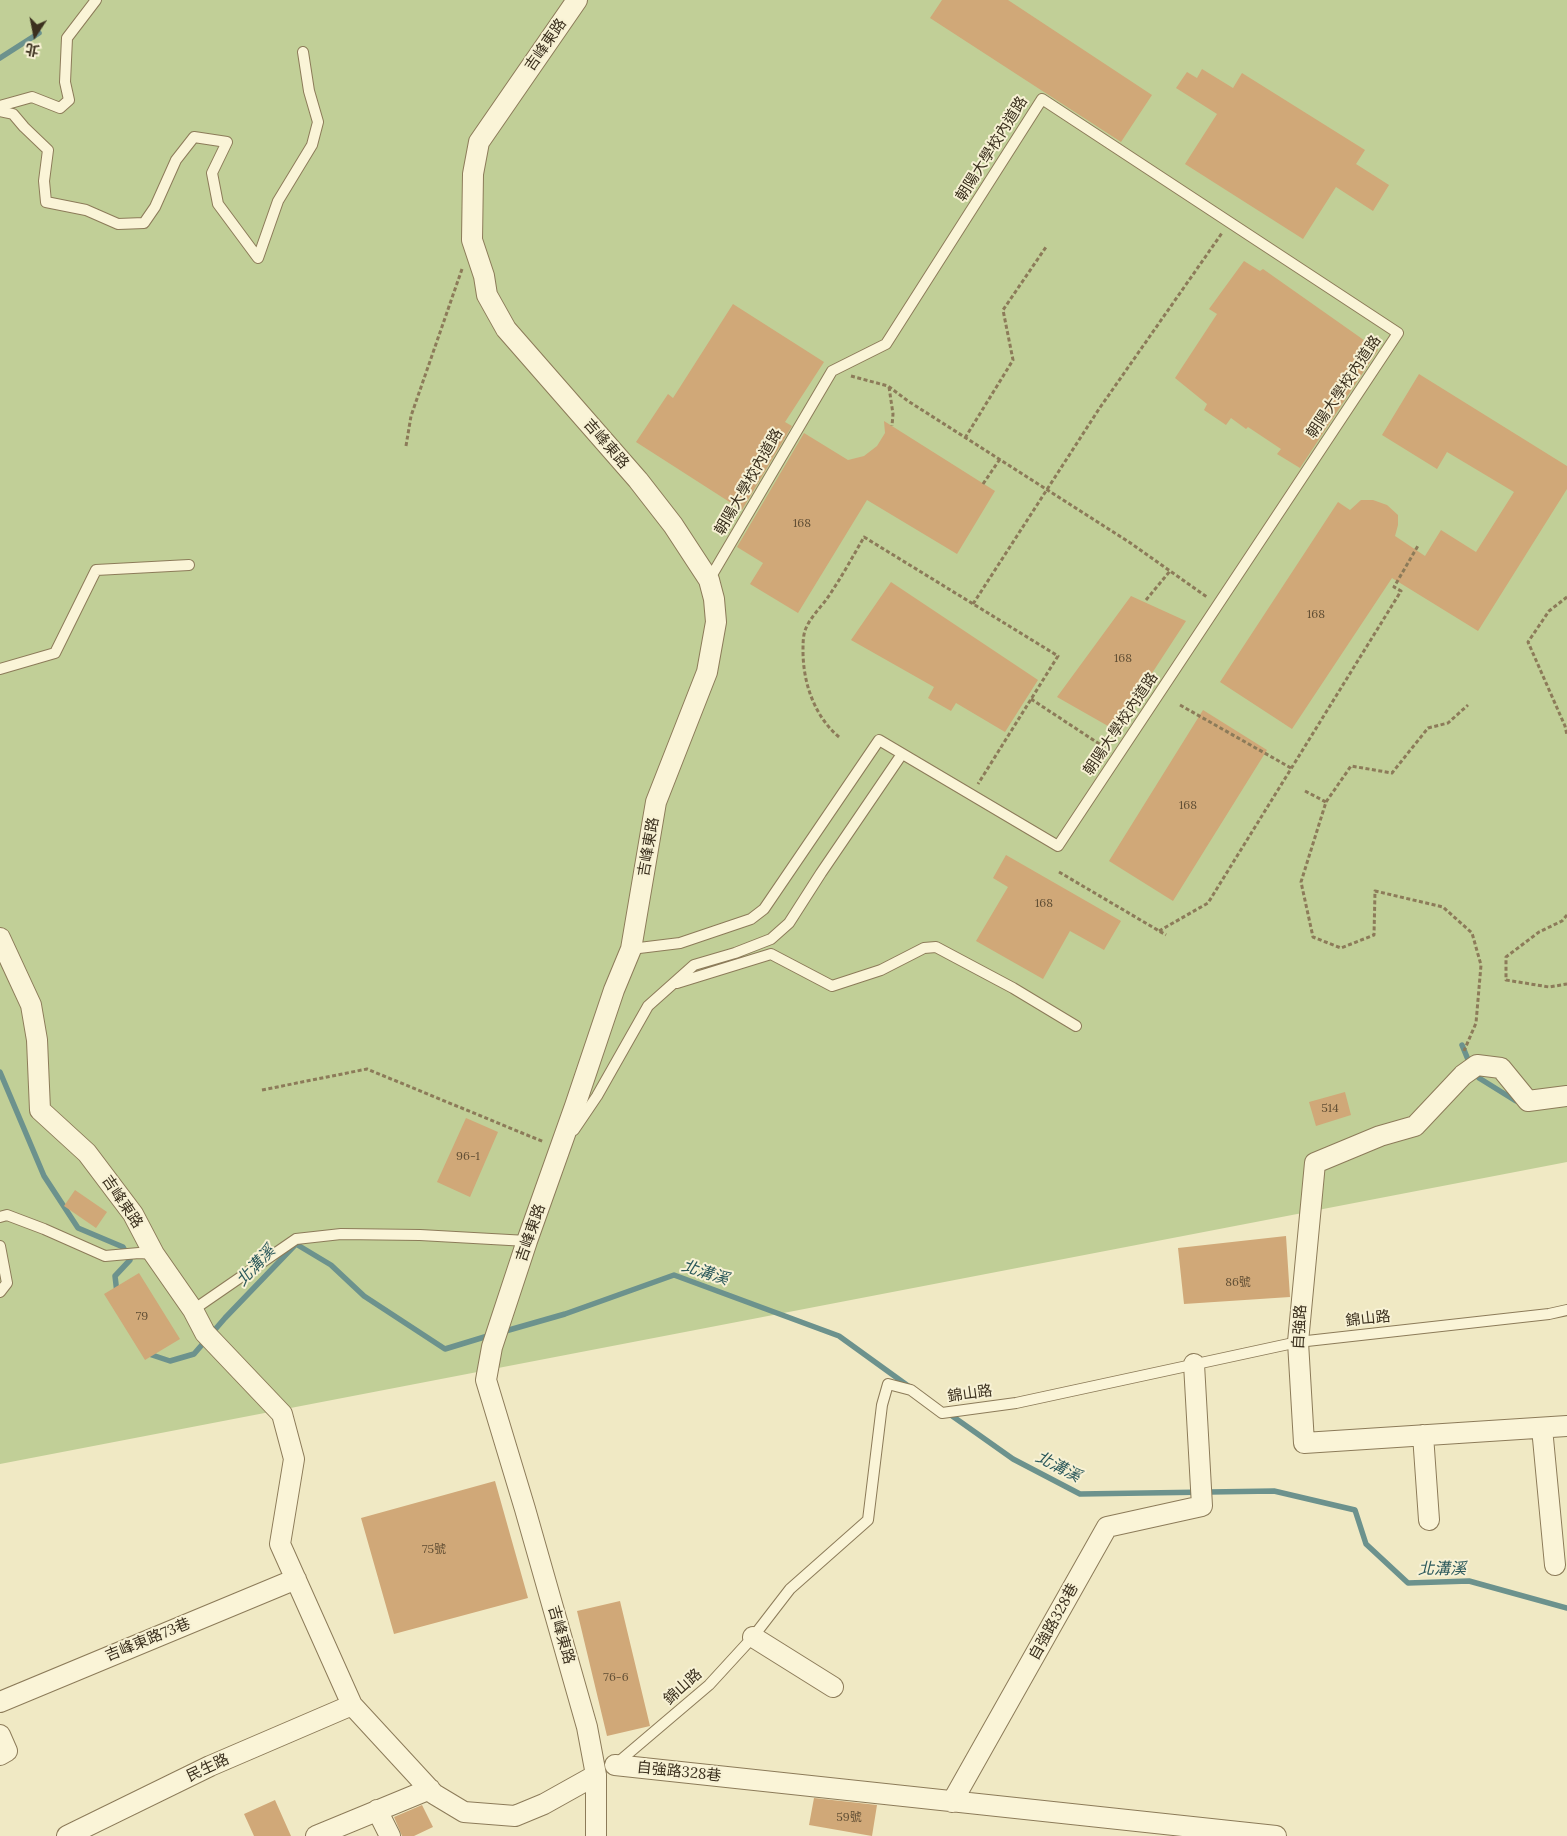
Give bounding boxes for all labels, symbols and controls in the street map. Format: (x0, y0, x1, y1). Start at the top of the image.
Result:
north arrow (10, 10, 60, 60)
street label: 吉峰東路 (521, 15, 571, 75)
text: 北 (24, 40, 41, 60)
street label: 朝陽大學校內道路 (953, 93, 1031, 205)
street label: 朝陽大學校內道路 (1303, 332, 1385, 442)
street label: 吉峰東路 (580, 415, 632, 473)
street label: 朝陽大學校內道路 (711, 426, 787, 538)
house number: 168 (793, 517, 811, 531)
house number: 168 (1307, 608, 1325, 622)
house number: 168 (1114, 652, 1132, 666)
street label: 朝陽大學校內道路 (1080, 669, 1162, 779)
house number: 168 (1179, 799, 1197, 813)
street label: 吉峰東路 (635, 816, 663, 878)
house number: 168 (1035, 897, 1053, 911)
house number: 514 (1321, 1102, 1339, 1116)
house number: 96-1 (456, 1150, 480, 1164)
street label: 吉峰東路 (98, 1172, 146, 1232)
street label: 吉峰東路 (513, 1202, 549, 1264)
water label: 北溝溪 (233, 1242, 279, 1290)
water label: 北溝溪 (679, 1256, 731, 1290)
house number: 86號 (1225, 1276, 1251, 1290)
street label: 自強路 (1290, 1304, 1310, 1350)
street label: 錦山路 (1345, 1308, 1391, 1330)
house number: 79 (136, 1310, 148, 1324)
street label: 錦山路 (946, 1382, 994, 1406)
water label: 北溝溪 (1032, 1448, 1084, 1486)
house number: 75號 (422, 1543, 446, 1557)
water label: 北溝溪 (1418, 1559, 1466, 1579)
street label: 自強路328巷 (1026, 1581, 1082, 1663)
street label: 吉峰東路 (544, 1604, 578, 1666)
street label: 吉峰東路73巷 (103, 1615, 193, 1665)
street label: 錦山路 (660, 1665, 706, 1709)
house number: 76-6 (603, 1671, 629, 1685)
street label: 民生路 (184, 1750, 232, 1786)
street label: 自強路328巷 (636, 1759, 722, 1785)
house number: 59號 (836, 1811, 862, 1825)

